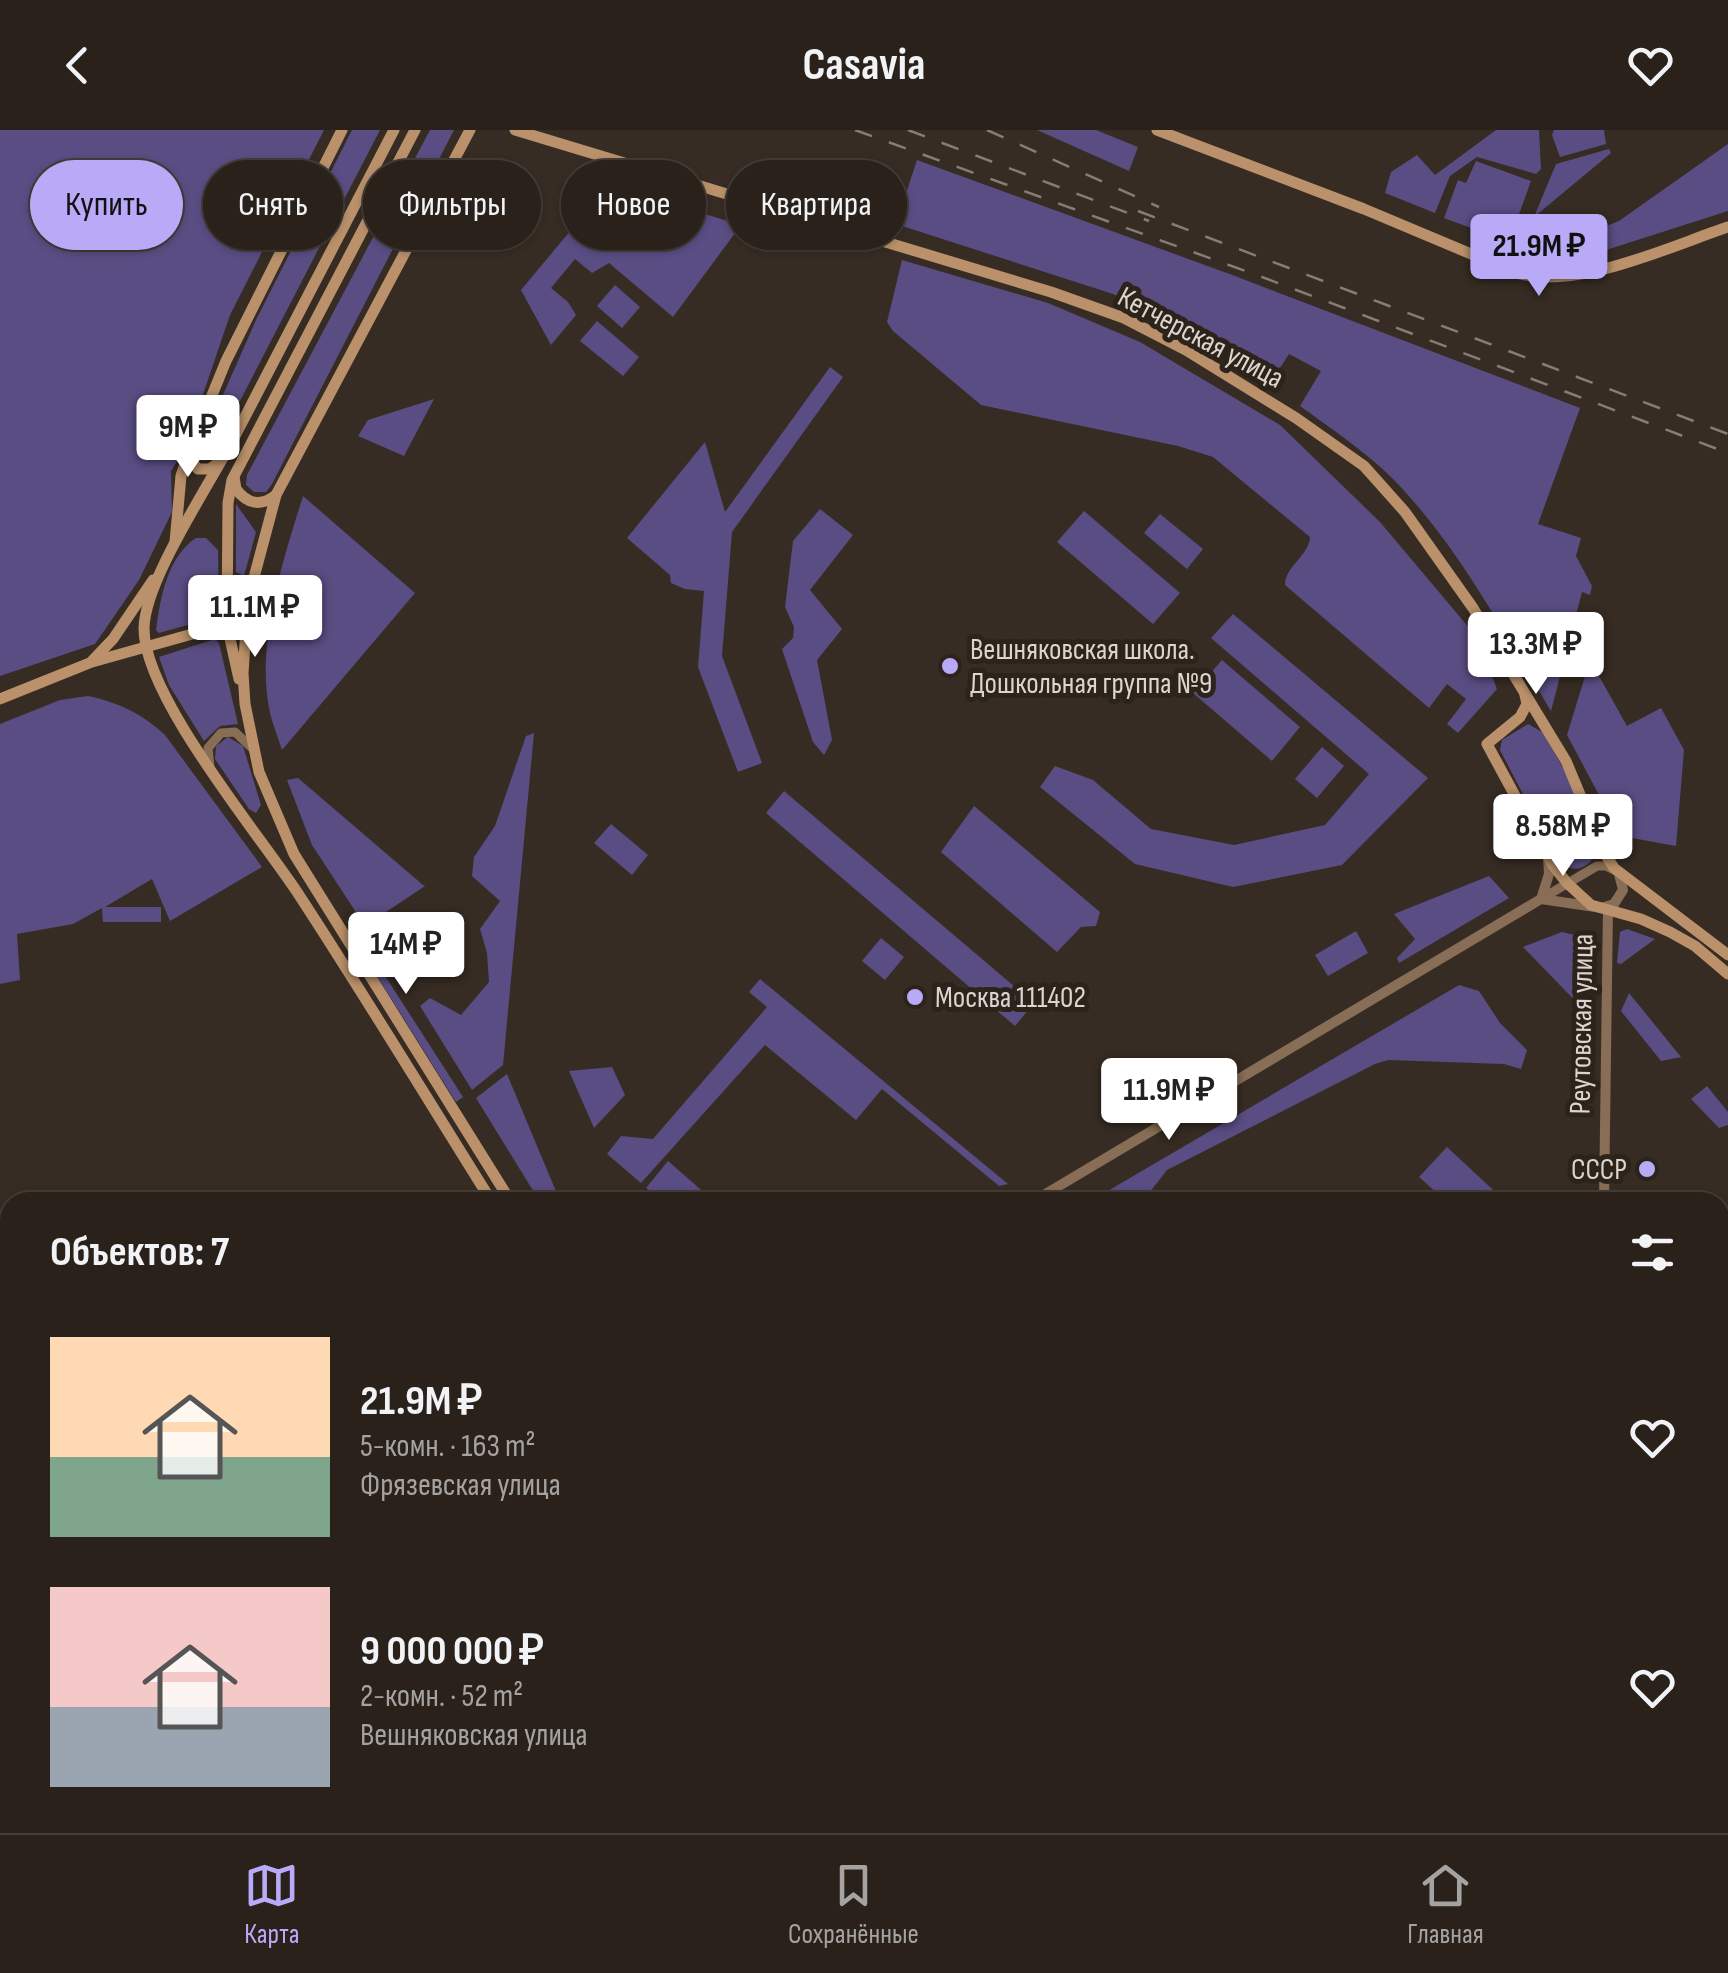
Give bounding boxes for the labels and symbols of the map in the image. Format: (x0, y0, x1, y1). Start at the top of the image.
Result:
pin: 21.9M ₽ (1447, 214, 1631, 299)
street label: Кетчерская улица (1111, 279, 1290, 397)
pin: 9M ₽ (129, 395, 247, 480)
pin: 11.1M ₽ (163, 575, 347, 660)
pin: 13.3M ₽ (1444, 612, 1628, 697)
place label: Вешняковская школа. Дошкольная группа №9 (970, 632, 1212, 702)
marker: Вешняковская школа. Дошкольная группа №9 (939, 655, 961, 677)
pin: 8.58M ₽ (1471, 794, 1655, 879)
pin: 14M ₽ (336, 912, 476, 997)
street label: Реутовская улица (1562, 933, 1602, 1115)
place label: Москва 111402 (935, 980, 1086, 1016)
marker: Москва 111402 (904, 986, 926, 1008)
pin: 11.9M ₽ (1077, 1058, 1261, 1143)
place label: СССР (1571, 1152, 1627, 1188)
marker: СССР (1636, 1158, 1658, 1180)

